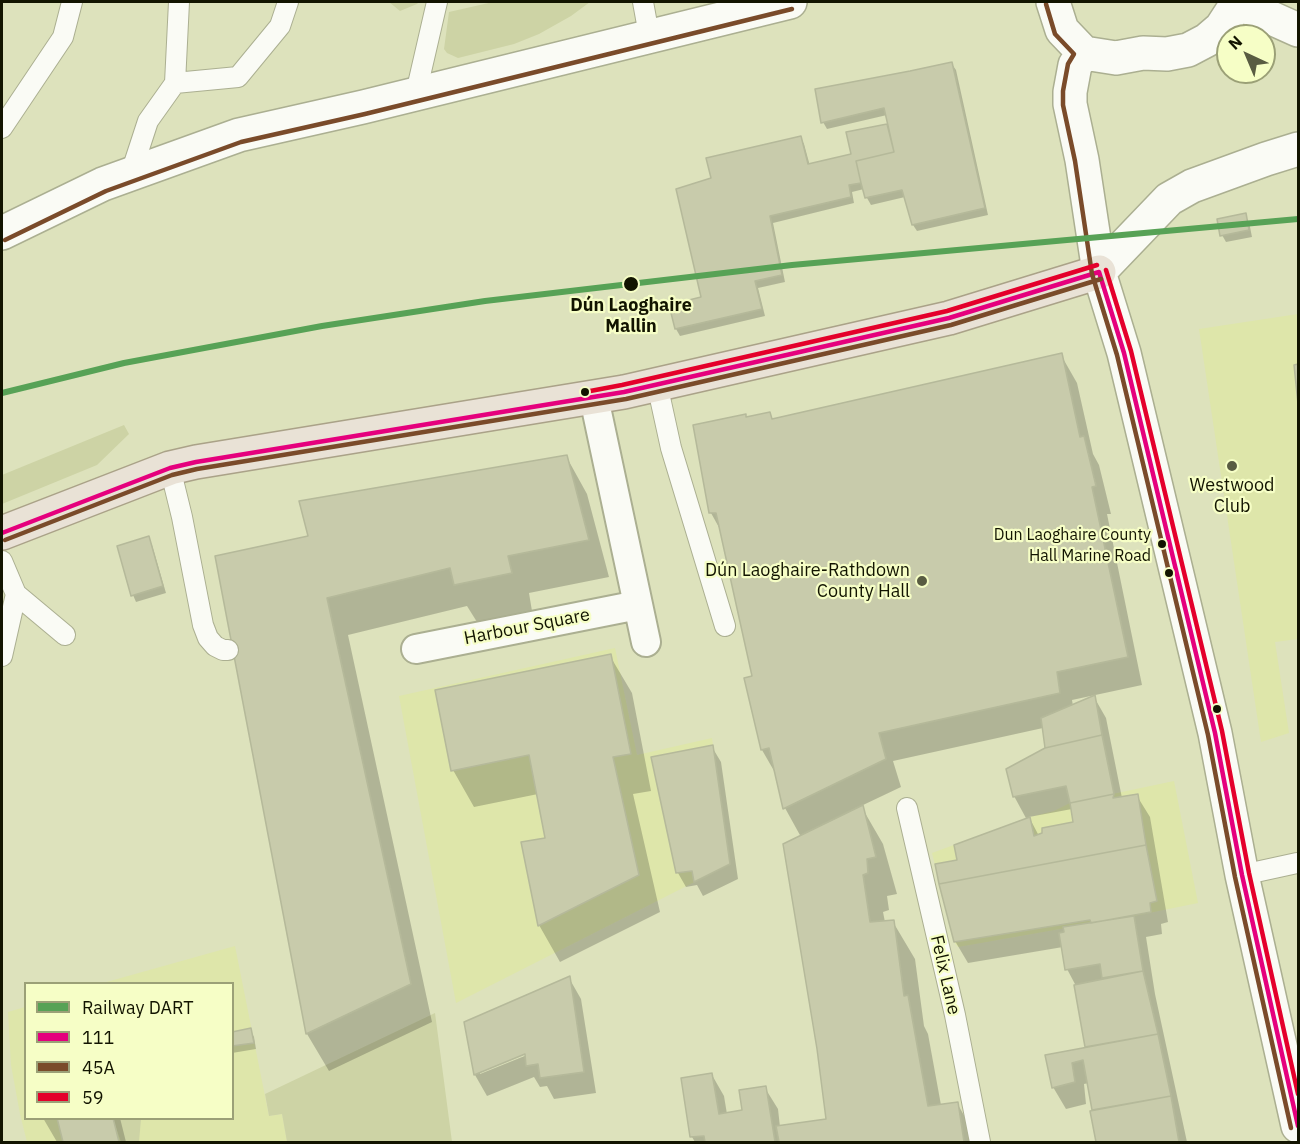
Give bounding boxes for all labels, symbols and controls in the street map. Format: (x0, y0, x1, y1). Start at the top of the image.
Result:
north arrow (1216, 24, 1276, 84)
text: N (1224, 31, 1246, 54)
marker: Dún Laoghaire Mallin (622, 275, 640, 293)
place label: Dún Laoghaire Mallin (570, 295, 692, 338)
unlabelled marker (579, 386, 591, 398)
marker: Westwood Club (1225, 459, 1239, 473)
place label: Westwood Club (1190, 475, 1274, 518)
place label: Dun Laoghaire County Hall Marine Road (994, 525, 1151, 563)
marker: Dun Laoghaire County Hall Marine Road (1156, 538, 1168, 550)
place label: Dún Laoghaire-Rathdown County Hall (705, 560, 910, 602)
unlabelled marker (1163, 567, 1175, 579)
marker: Dún Laoghaire-Rathdown County Hall (915, 574, 929, 588)
street label: Harbour Square (462, 604, 592, 650)
unlabelled marker (1211, 703, 1223, 715)
street label: Felix Lane (925, 933, 965, 1017)
legend (24, 982, 234, 1120)
text: Railway DART (82, 996, 193, 1019)
text: 111 (82, 1026, 114, 1049)
text: 45A (82, 1056, 115, 1079)
text: 59 (82, 1086, 104, 1109)

